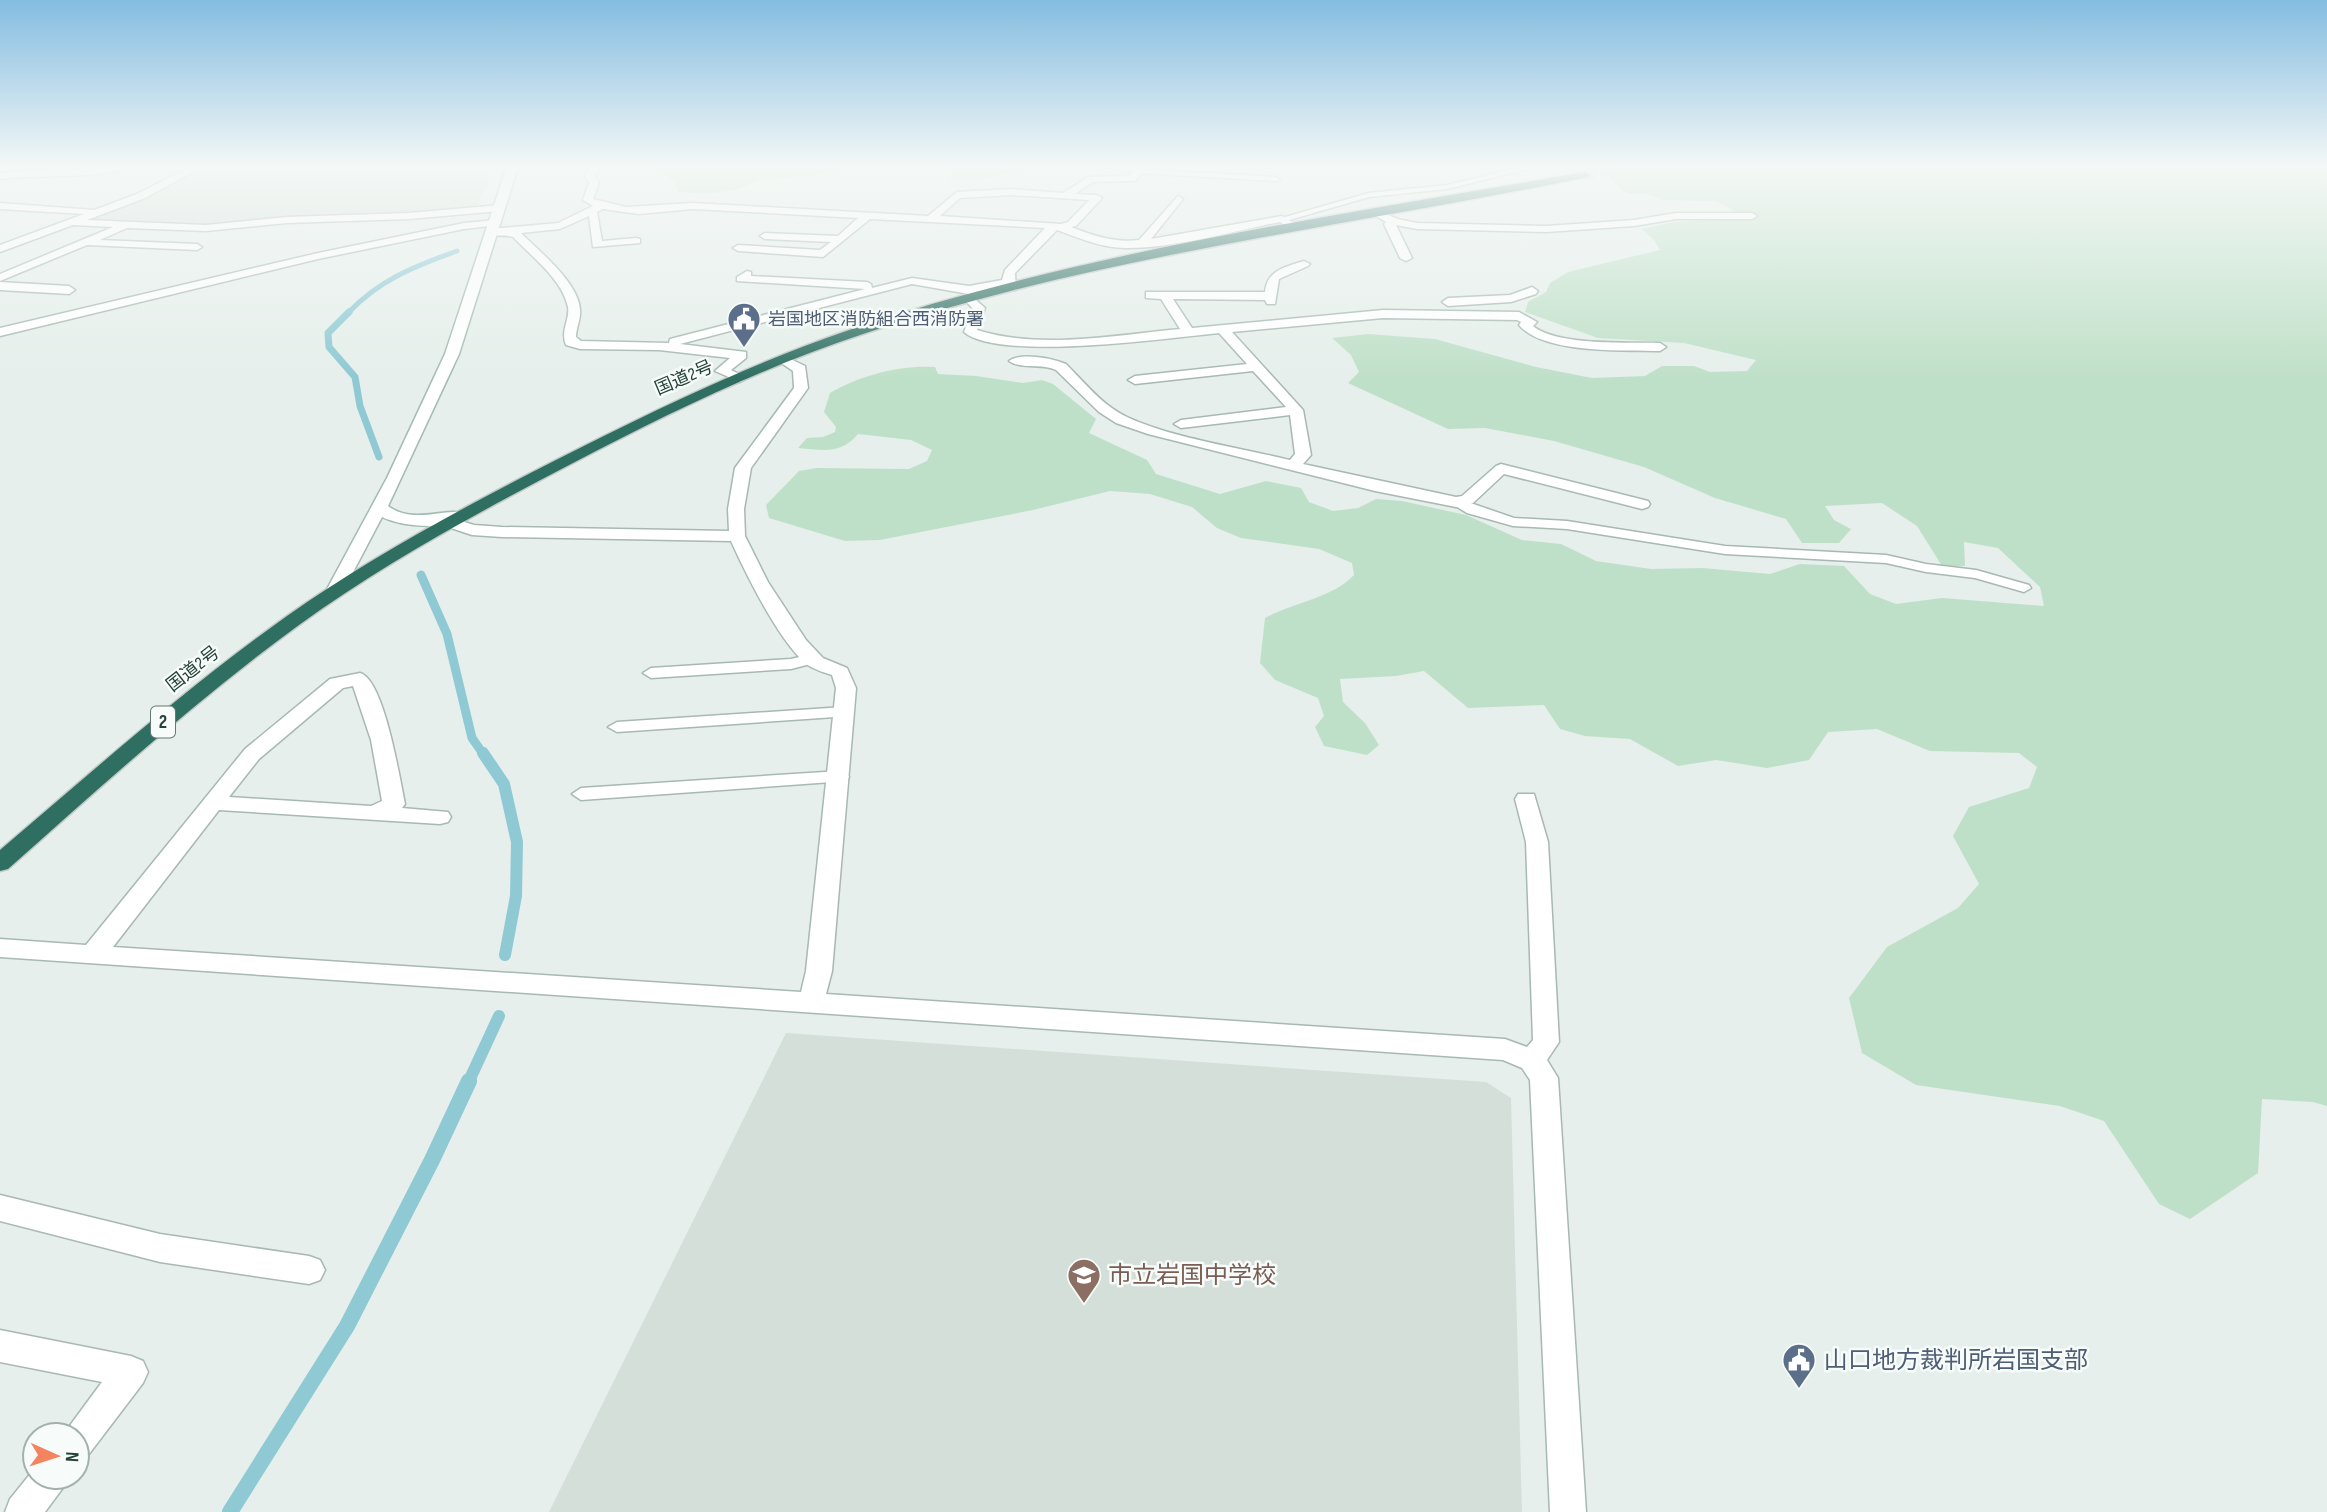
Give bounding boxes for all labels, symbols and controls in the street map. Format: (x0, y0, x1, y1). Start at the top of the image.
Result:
public building icon: 岩国地区消防組合西消防署 (725, 300, 763, 349)
place label: 岩国地区消防組合西消防署 (768, 309, 984, 330)
street label: 国道2号 (652, 356, 716, 400)
street label: 国道2号 (162, 642, 224, 696)
road number: 2 (151, 706, 175, 737)
school or university icon: 市立岩国中学校 (1065, 1256, 1103, 1305)
place label: 市立岩国中学校 (1108, 1261, 1276, 1290)
public building icon: 山口地方裁判所岩国支部 (1780, 1341, 1818, 1390)
place label: 山口地方裁判所岩国支部 (1824, 1346, 2088, 1375)
north arrow (21, 1421, 91, 1491)
text: N (60, 1451, 83, 1462)

